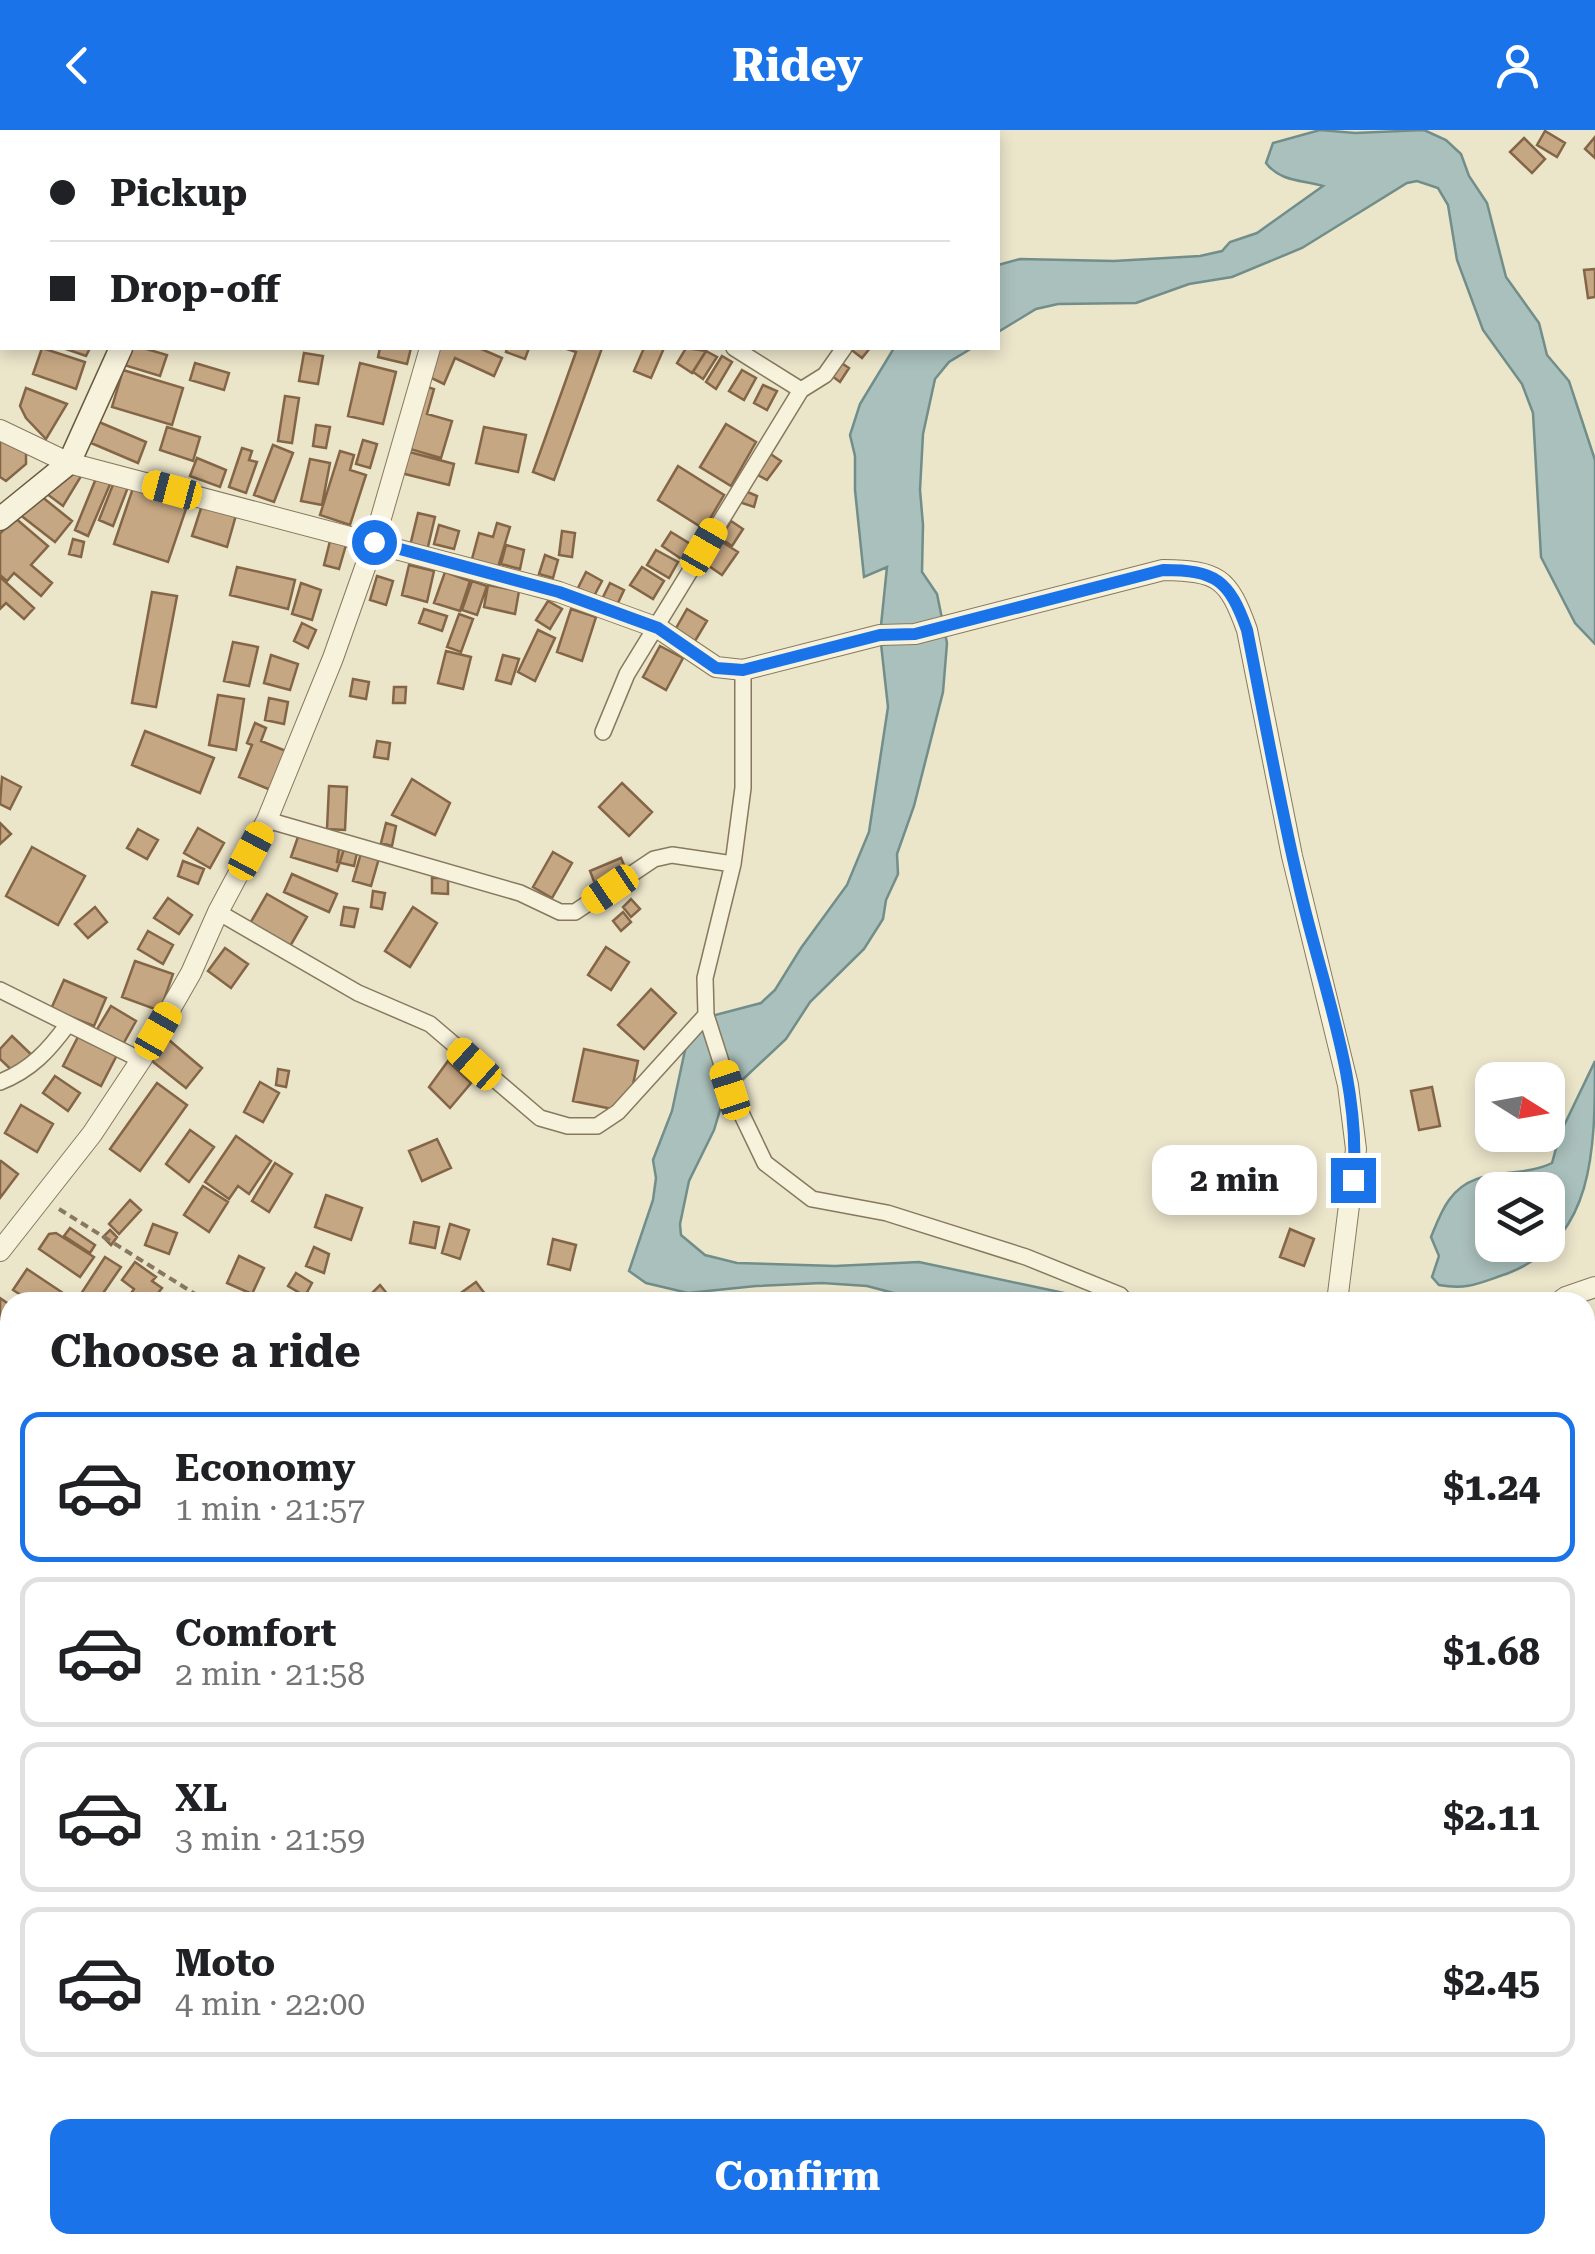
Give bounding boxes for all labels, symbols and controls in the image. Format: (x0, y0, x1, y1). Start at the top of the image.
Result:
icon: back (50, 38, 105, 93)
icon: person (1490, 38, 1545, 93)
text: Ridey (732, 39, 863, 92)
text: Pickup (110, 171, 247, 215)
text: Drop-off (110, 267, 280, 311)
car (139, 468, 205, 512)
car (676, 514, 732, 580)
route start (352, 520, 397, 565)
car (224, 817, 278, 885)
car (577, 860, 643, 918)
car (130, 998, 186, 1064)
car (442, 1033, 506, 1095)
car (706, 1057, 754, 1123)
north arrow (1475, 1062, 1565, 1152)
map controls (1475, 1062, 1565, 1262)
callout: 2 min (1153, 1145, 1318, 1215)
route end (1331, 1158, 1376, 1203)
text: 2 min (1190, 1161, 1279, 1199)
button: layers (1475, 1172, 1565, 1262)
text: Choose a ride (50, 1325, 361, 1378)
icon: car (55, 1442, 145, 1532)
text: Economy (175, 1446, 355, 1490)
text: $1.24 (1443, 1465, 1540, 1509)
text: 1 min · 21:57 (175, 1490, 365, 1528)
icon: car (55, 1607, 145, 1697)
text: Comfort (175, 1611, 336, 1655)
text: $1.68 (1443, 1630, 1540, 1674)
text: 2 min · 21:58 (175, 1655, 365, 1693)
icon: car (55, 1772, 145, 1862)
text: XL (175, 1776, 227, 1820)
text: $2.11 (1443, 1795, 1540, 1839)
text: 3 min · 21:59 (175, 1820, 365, 1858)
icon: car (55, 1937, 145, 2027)
text: Moto (175, 1941, 275, 1985)
text: $2.45 (1443, 1960, 1540, 2004)
text: 4 min · 22:00 (175, 1985, 365, 2023)
button: Confirm (50, 2119, 1545, 2234)

